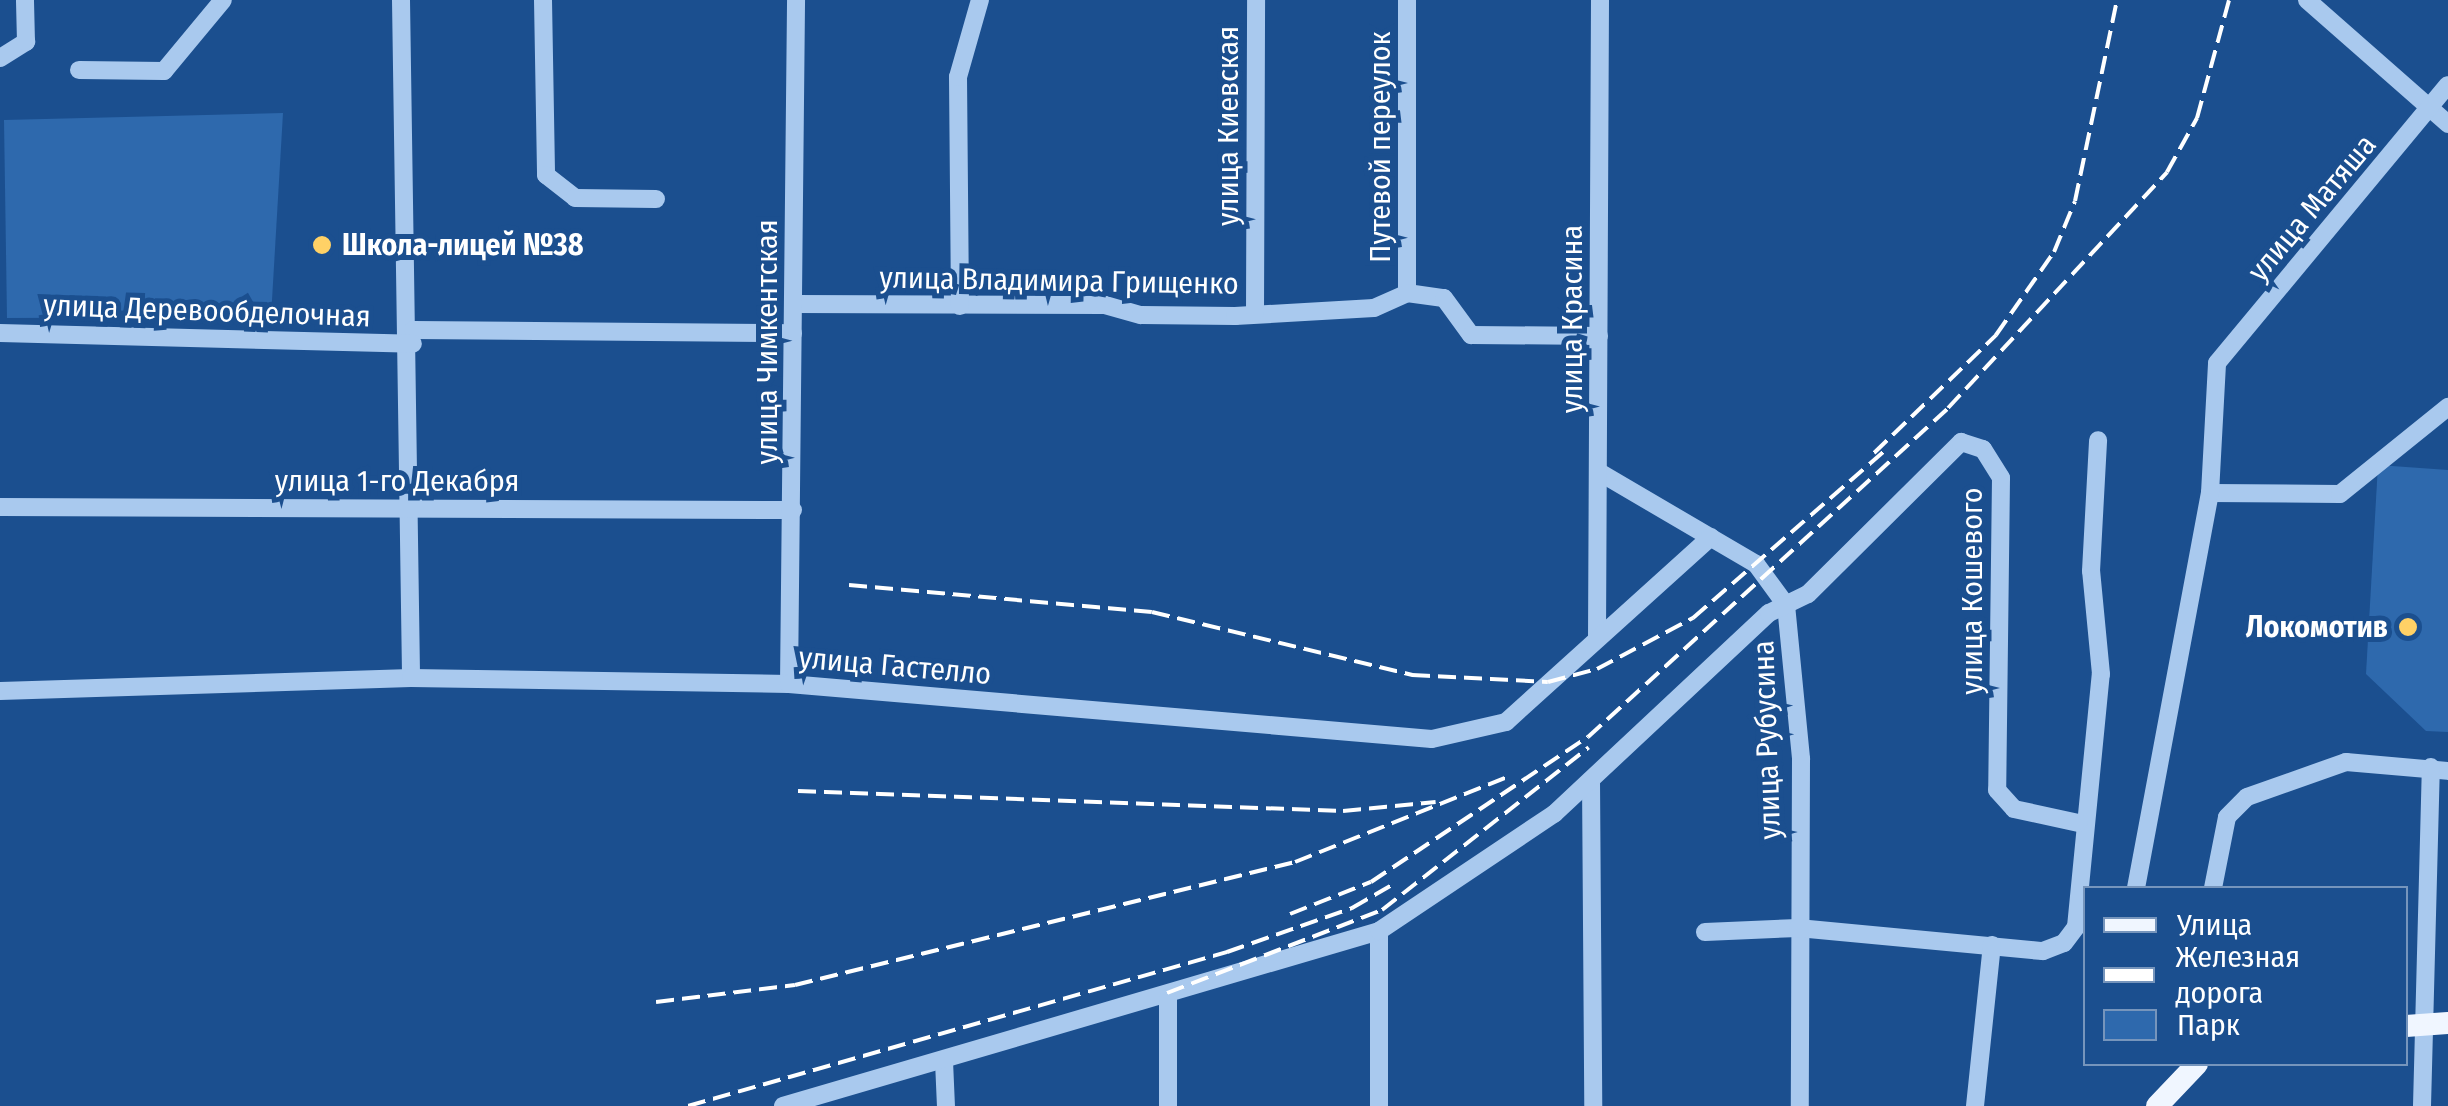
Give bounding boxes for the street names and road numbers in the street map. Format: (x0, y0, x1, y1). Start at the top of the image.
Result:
street label: улица Киевская (1210, 26, 1246, 226)
street label: Путевой переулок (1362, 31, 1398, 263)
street label: улица Матяша (2240, 127, 2384, 289)
street label: улица Чимкентская (749, 219, 785, 465)
street label: улица Красина (1554, 225, 1590, 413)
street label: улица Владимира Грищенко (879, 260, 1239, 302)
street label: улица Деревообделочная (43, 287, 371, 335)
street label: улица 1-го Декабря (275, 463, 519, 499)
street label: улица Кошевого (1954, 487, 1990, 695)
street label: улица Гастелло (797, 640, 993, 692)
street label: улица Рубусина (1746, 640, 1788, 840)

